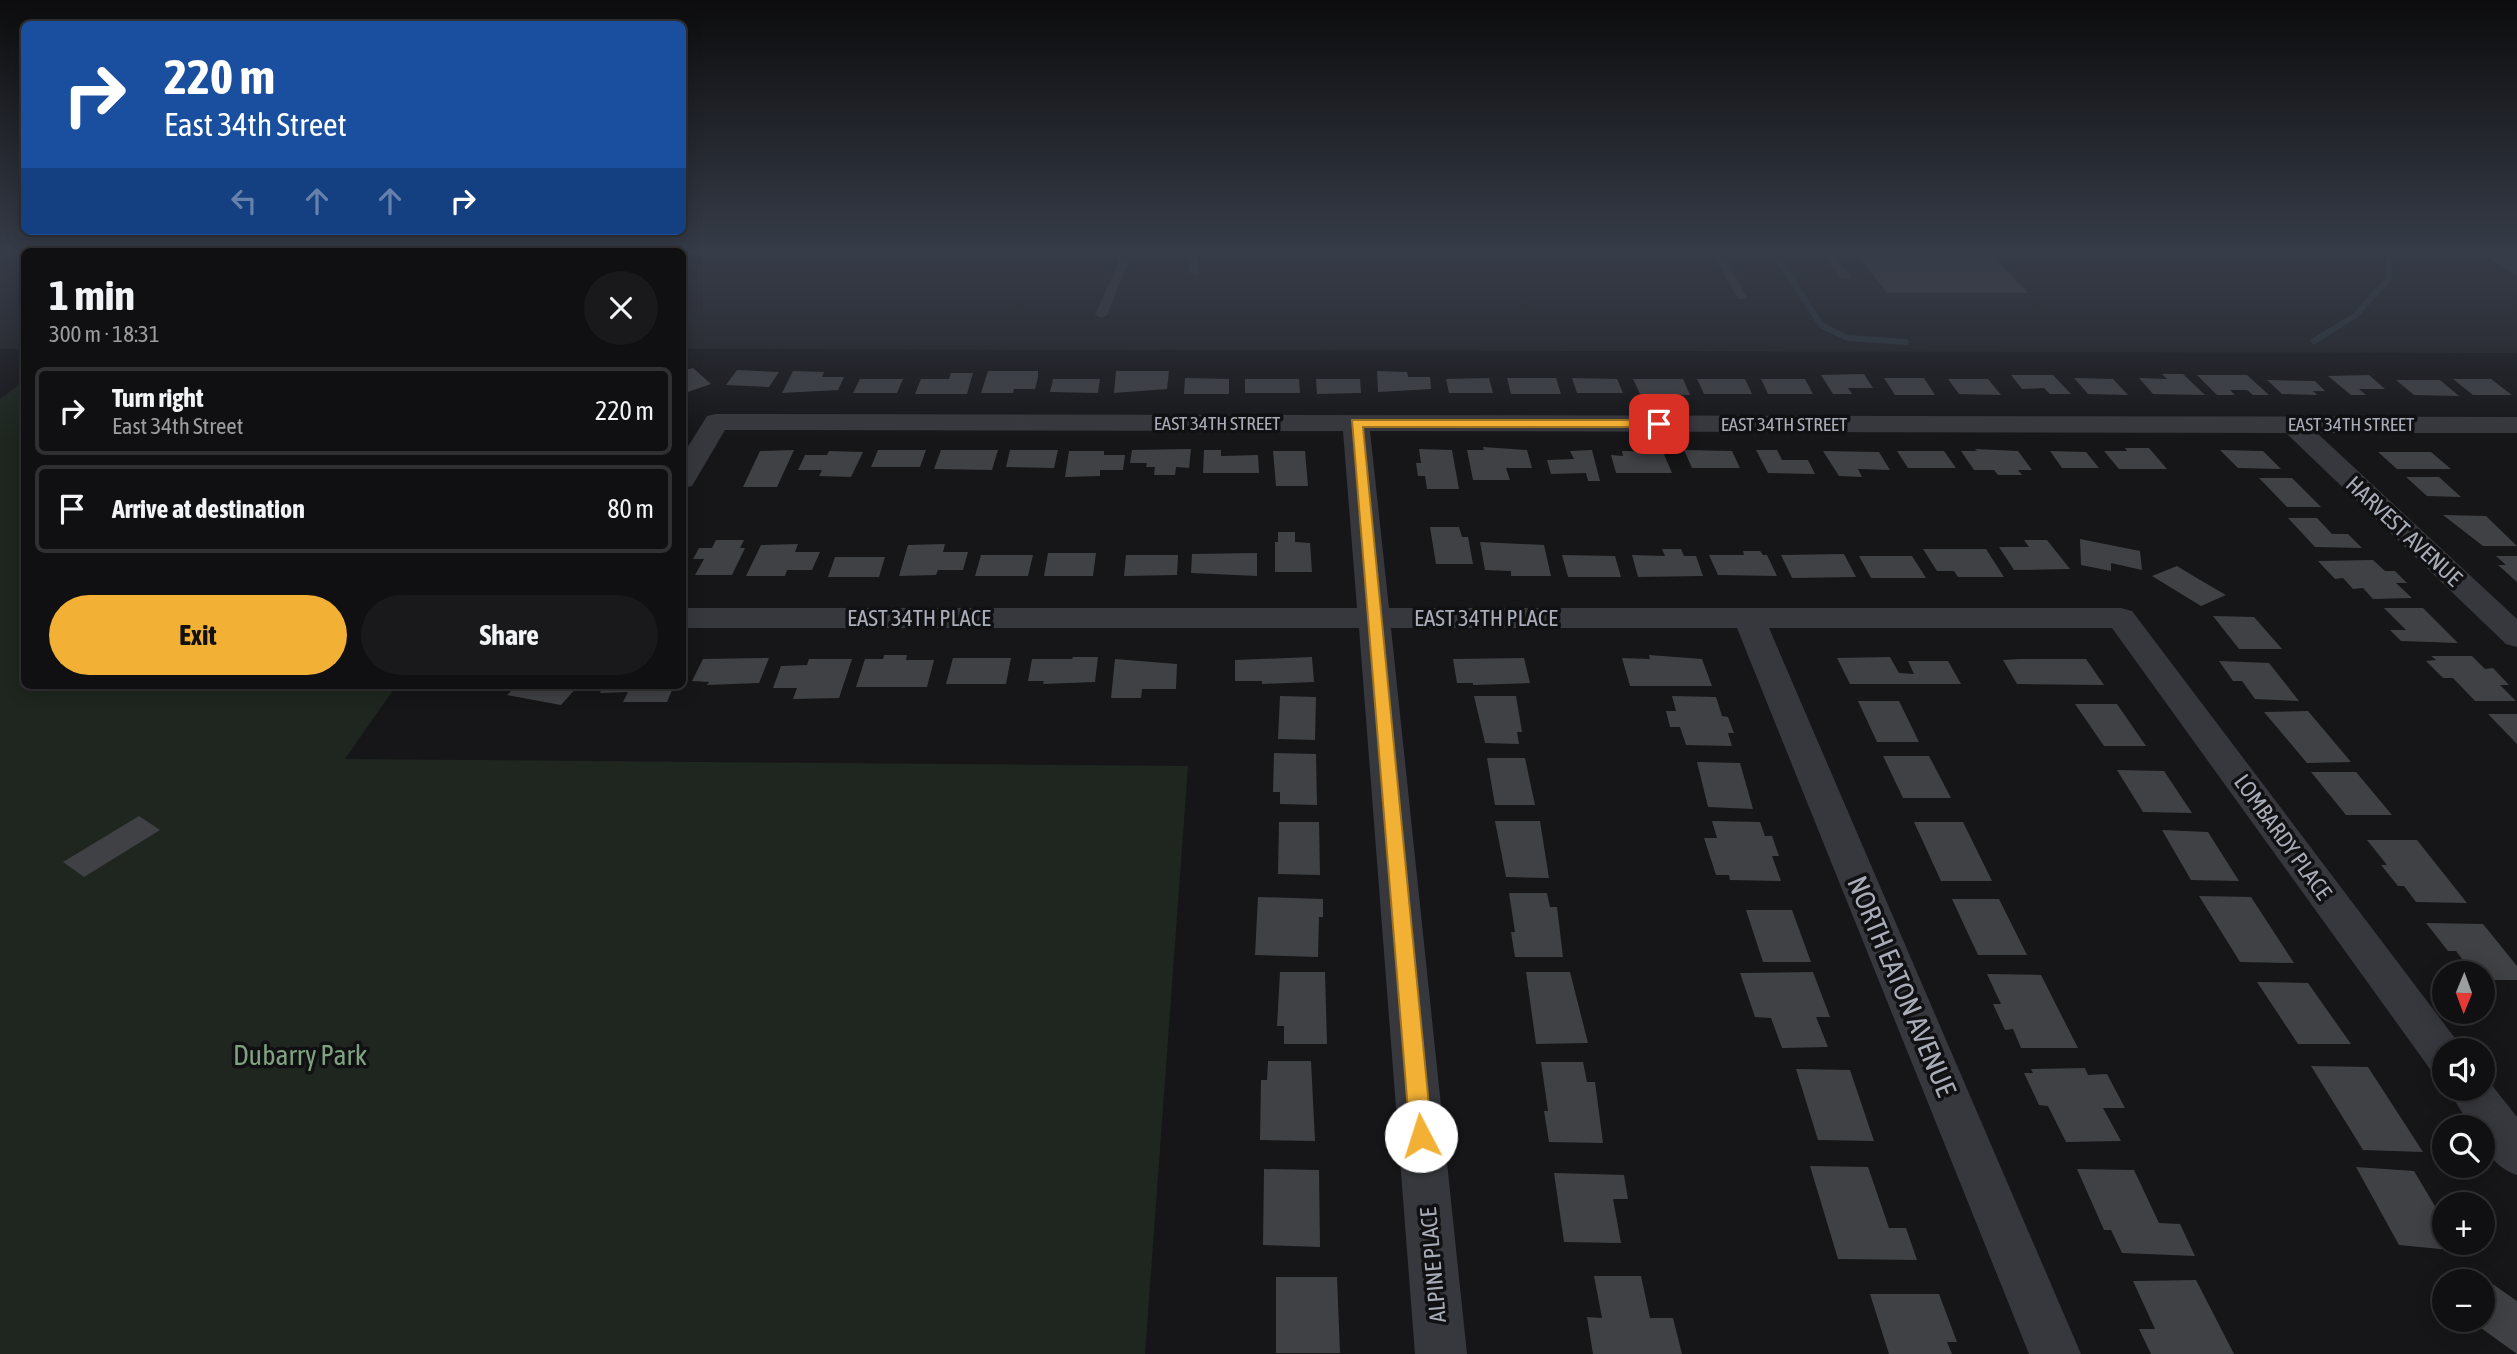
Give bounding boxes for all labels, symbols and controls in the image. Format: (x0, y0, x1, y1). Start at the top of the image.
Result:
text: 220 m (164, 48, 275, 104)
icon: right (49, 49, 140, 140)
text: East 34th Street (164, 106, 347, 143)
icon: left (225, 182, 263, 220)
icon: ahead (298, 182, 336, 220)
icon: ahead (371, 182, 409, 220)
icon: right (444, 182, 482, 220)
text: 1 min (49, 271, 135, 319)
button: close (584, 271, 658, 345)
text: 300 m · 18:31 (49, 321, 160, 347)
text: Turn right (112, 383, 203, 413)
icon: right (53, 392, 91, 430)
pin (1629, 394, 1689, 454)
text: 220 m (595, 396, 654, 426)
icon: arrive (1640, 405, 1678, 443)
street label: EAST 34TH STREET (1154, 412, 1281, 434)
text: East 34th Street (112, 413, 243, 439)
street label: EAST 34TH STREET (1721, 413, 1848, 435)
street label: EAST 34TH STREET (2288, 413, 2415, 435)
street label: HARVEST AVENUE (2341, 471, 2467, 591)
icon: arrive (53, 490, 91, 528)
text: Arrive at destination (112, 494, 305, 524)
text: 80 m (607, 494, 654, 524)
button: Exit (49, 595, 347, 675)
button: Share (361, 595, 658, 675)
street label: EAST 34TH PLACE (847, 605, 991, 631)
street label: EAST 34TH PLACE (1414, 605, 1558, 631)
street label: LOMBARDY PLACE (2229, 769, 2337, 905)
street label: NORTH EATON AVENUE (1841, 871, 1963, 1101)
north arrow (2432, 961, 2496, 1024)
map controls (2432, 961, 2495, 1332)
button: sound (2432, 1038, 2495, 1101)
park label: Dubarry Park (233, 1039, 367, 1071)
position arrow (1384, 1099, 1458, 1173)
button: search (2432, 1115, 2495, 1178)
button: + (2432, 1192, 2495, 1255)
street label: ALPINE PLACE (1415, 1206, 1451, 1324)
button: − (2432, 1269, 2495, 1332)

